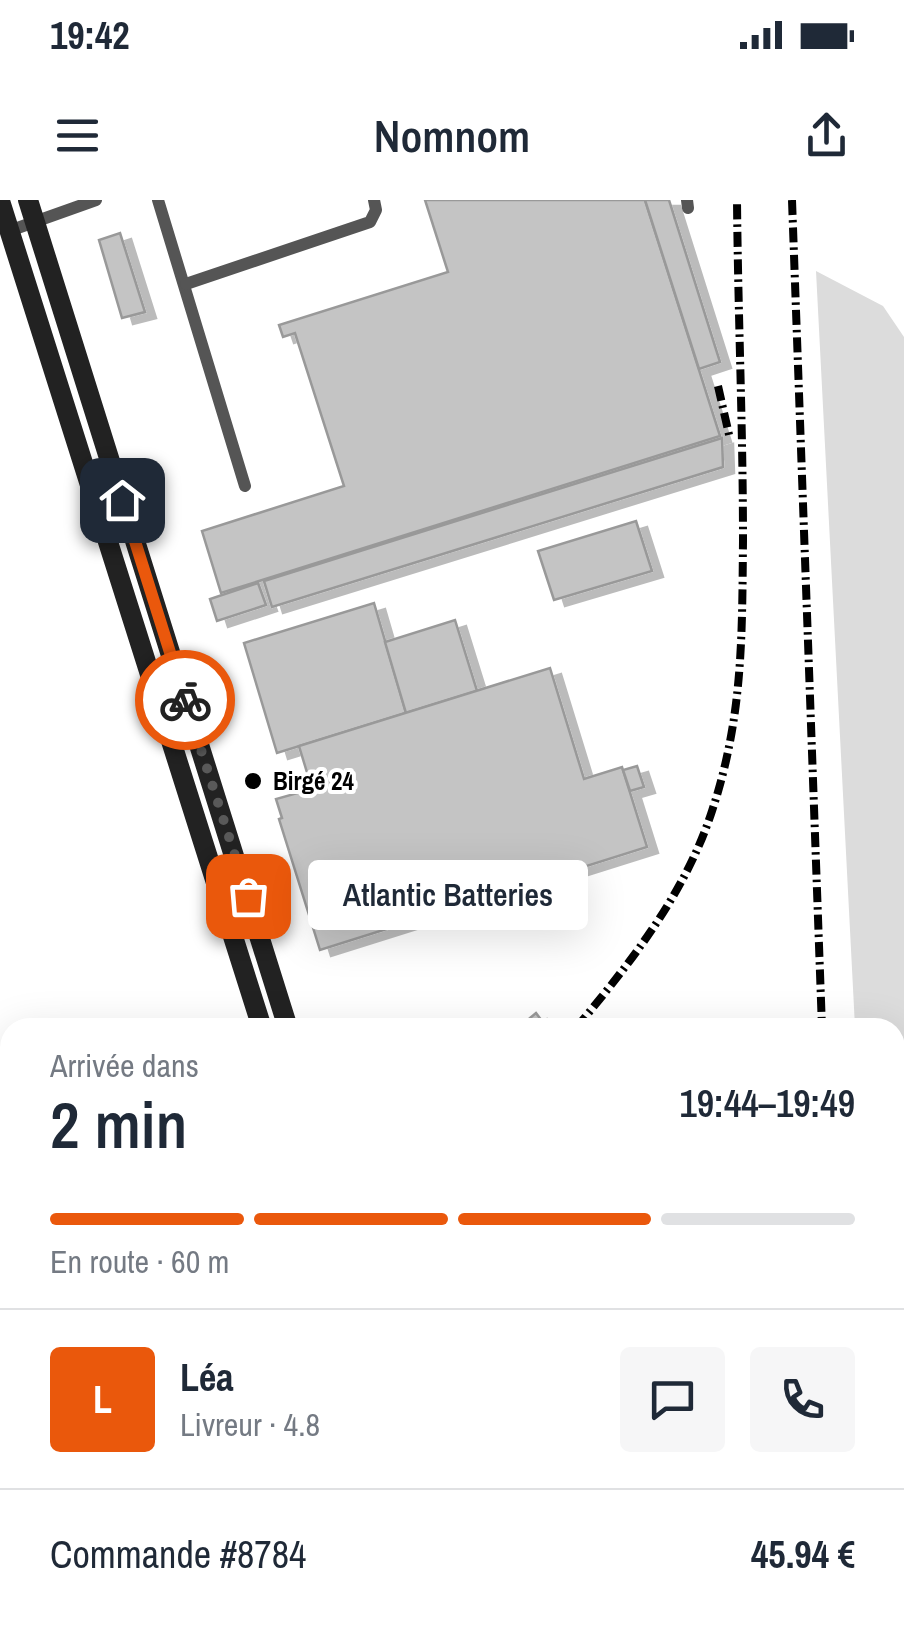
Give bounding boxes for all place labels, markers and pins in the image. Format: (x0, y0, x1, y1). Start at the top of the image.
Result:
pin (80, 458, 165, 543)
place label: Birgé 24 (273, 764, 355, 798)
marker: Birgé 24 (242, 770, 264, 792)
pin (206, 854, 291, 939)
callout: Atlantic Batteries (308, 861, 588, 931)

